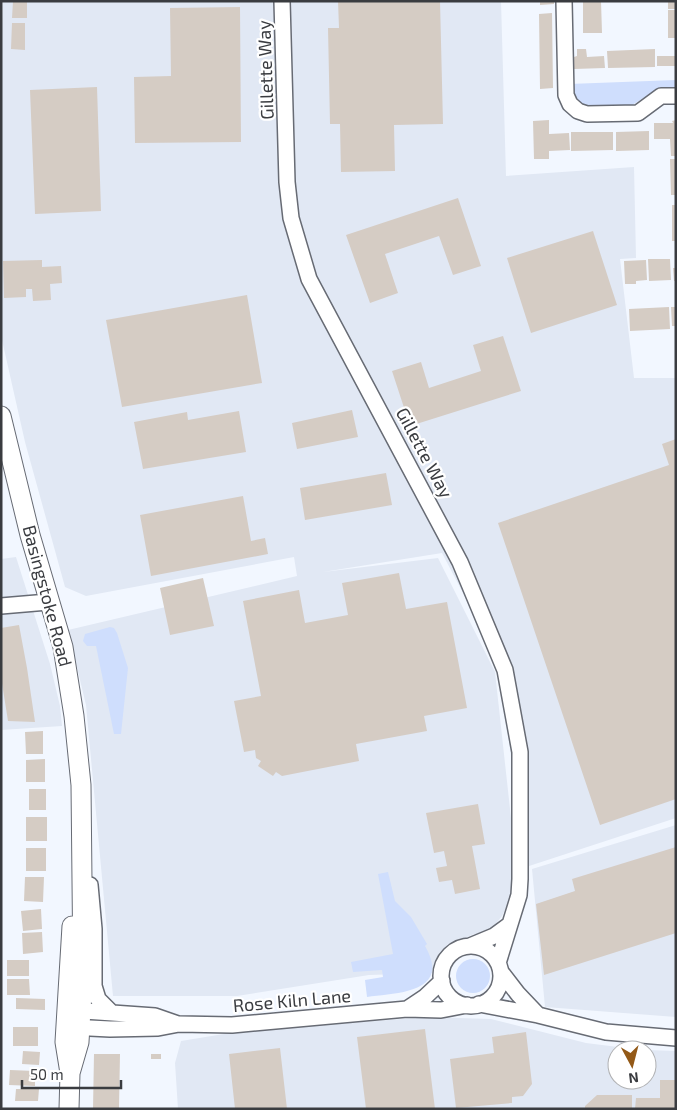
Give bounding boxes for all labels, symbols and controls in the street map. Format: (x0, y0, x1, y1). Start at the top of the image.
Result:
street label: Gillette Way (252, 19, 278, 120)
street label: Gillette Way (392, 403, 458, 502)
street label: Basingstoke Road (19, 523, 77, 669)
street label: Rose Kiln Lane (232, 984, 352, 1016)
north arrow (607, 1040, 657, 1090)
scale bar (22, 1058, 121, 1090)
text: 50 m (30, 1065, 64, 1083)
text: N (628, 1069, 640, 1087)

